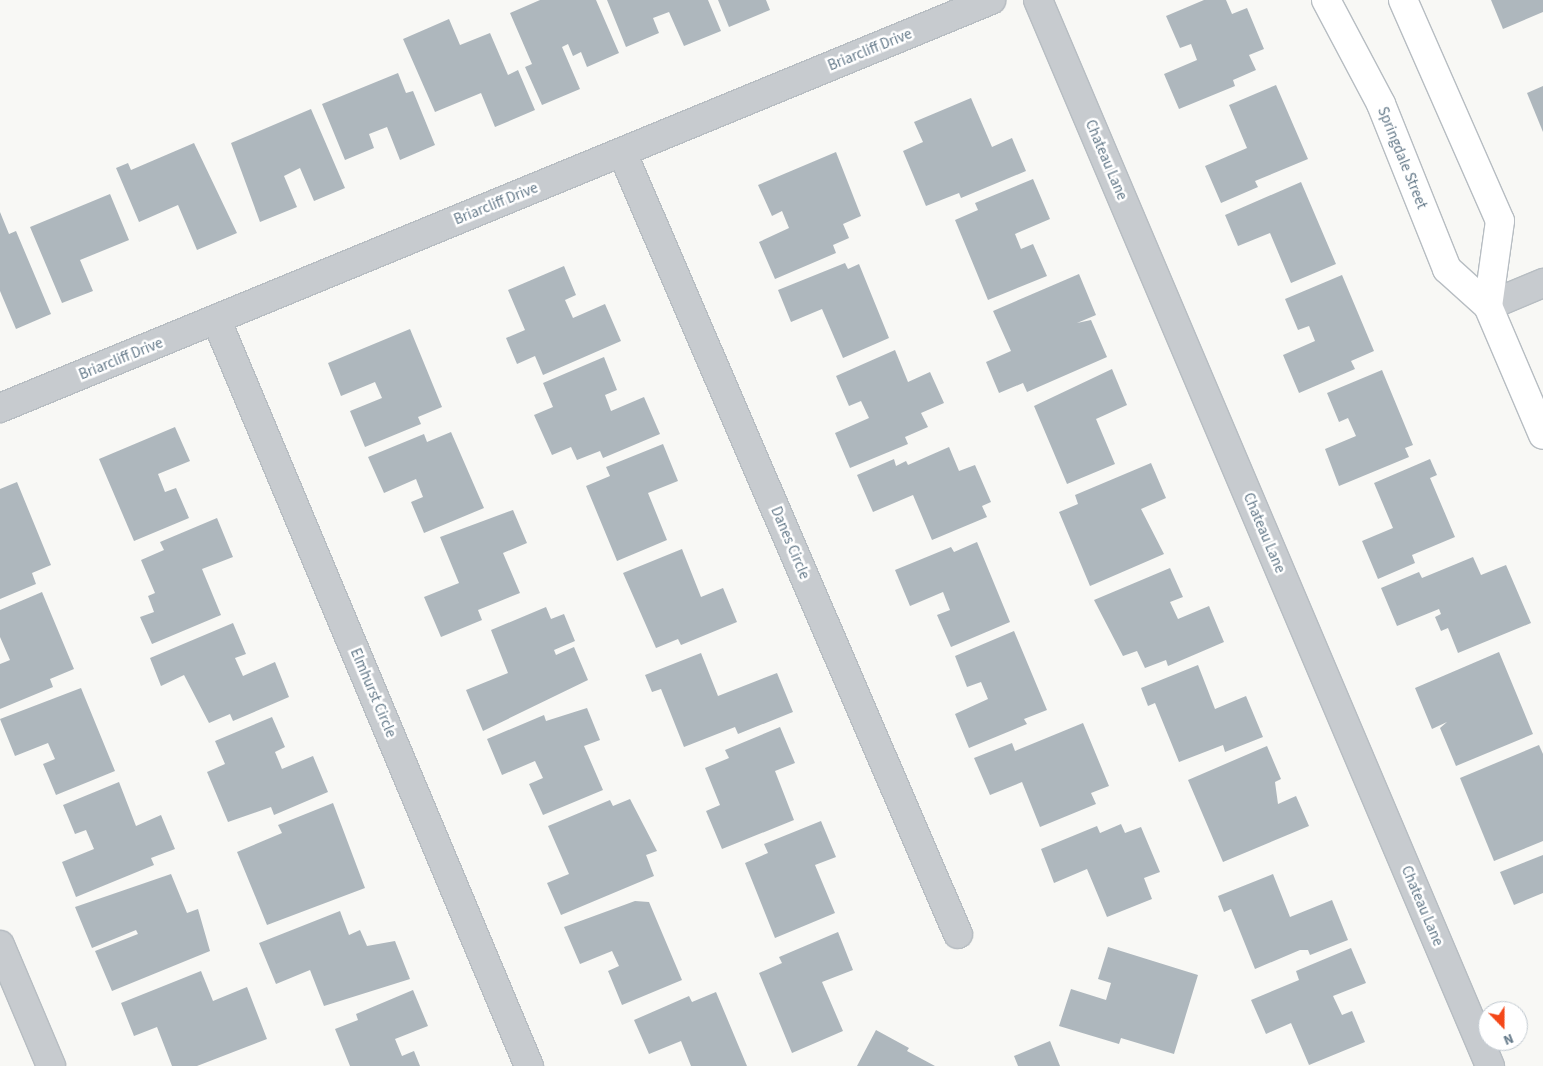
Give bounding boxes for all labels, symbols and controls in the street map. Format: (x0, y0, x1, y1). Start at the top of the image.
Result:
street label: Briarcliff Drive (825, 25, 915, 75)
street label: Springdale Street (1373, 104, 1431, 212)
street label: Chateau Lane (1081, 117, 1131, 203)
street label: Briarcliff Drive (451, 179, 541, 229)
street label: Briarcliff Drive (76, 334, 166, 384)
street label: Chateau Lane (1239, 490, 1289, 576)
street label: Danes Circle (767, 504, 813, 582)
street label: Elmhurst Circle (346, 646, 400, 740)
street label: Chateau Lane (1397, 863, 1447, 949)
north arrow (1478, 1001, 1528, 1051)
text: N (1500, 1028, 1516, 1050)

